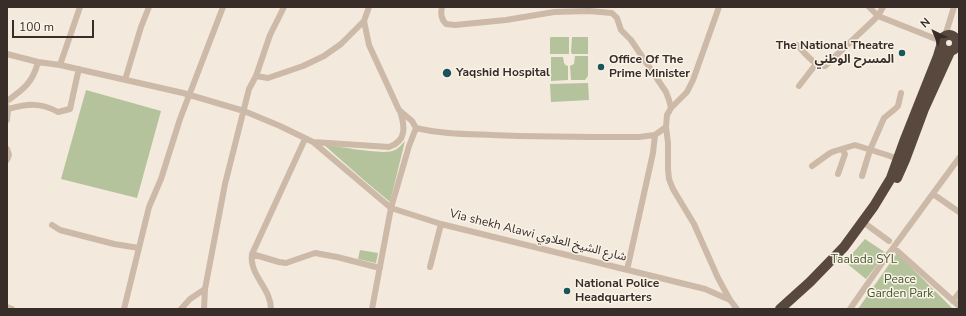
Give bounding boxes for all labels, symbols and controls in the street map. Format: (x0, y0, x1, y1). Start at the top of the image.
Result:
scale bar (14, 12, 96, 38)
north arrow (914, 12, 954, 52)
text: N (917, 15, 934, 31)
text: 100 m (19, 19, 54, 35)
place label: The National Theatre المسرح الوطني (776, 39, 894, 67)
marker: The National Theatre المسرح الوطني (897, 48, 907, 58)
place label: Office Of The Prime Minister (609, 53, 690, 81)
marker: Office Of The Prime Minister (596, 62, 606, 72)
place label: Yaqshid Hospital (456, 66, 550, 80)
marker: Yaqshid Hospital (441, 67, 453, 79)
street label: Via shekh Alawi شارع الشيخ العلاوي (448, 207, 628, 265)
park label: Taalada SYL (831, 253, 897, 267)
park label: Peace Garden Park (867, 273, 933, 301)
place label: National Police Headquarters (575, 277, 659, 305)
marker: National Police Headquarters (562, 286, 572, 296)

